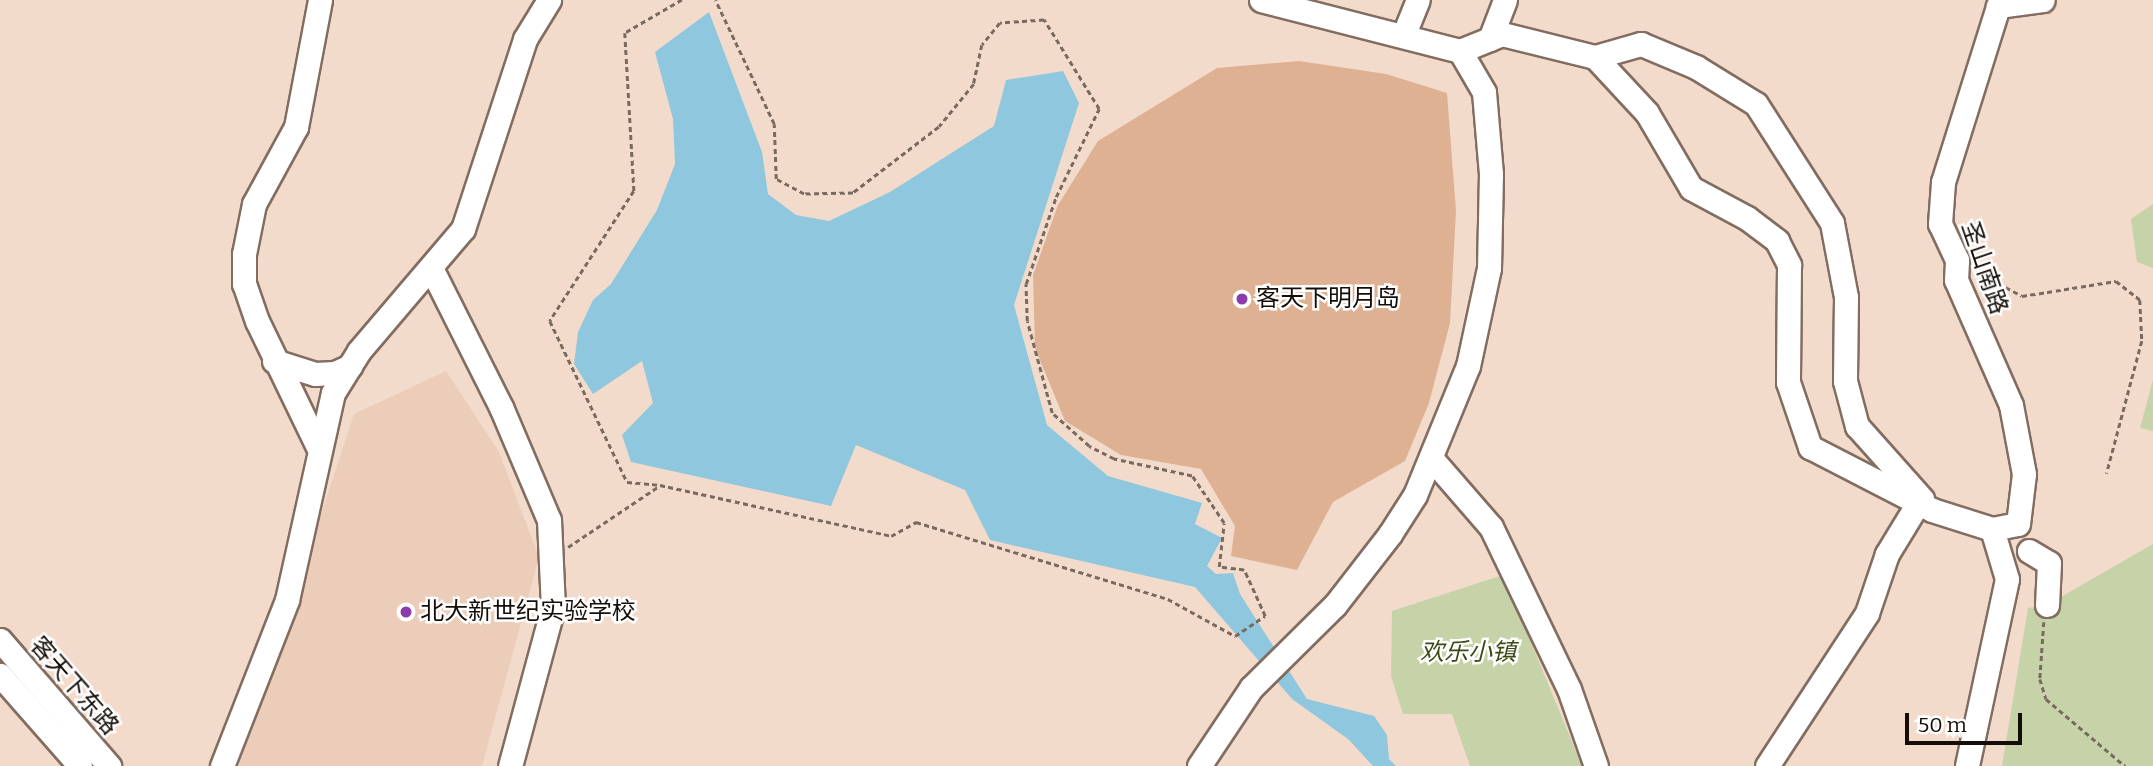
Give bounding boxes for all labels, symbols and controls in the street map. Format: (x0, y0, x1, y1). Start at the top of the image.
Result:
street label: 圣山南路 (1955, 218, 2013, 318)
place label: 客天下明月岛 (1256, 285, 1400, 313)
marker: 客天下明月岛 (1234, 291, 1250, 307)
place label: 北大新世纪实验学校 (420, 598, 636, 626)
marker: 北大新世纪实验学校 (398, 604, 414, 620)
street label: 客天下东路 (24, 631, 124, 741)
park label: 欢乐小镇 (1420, 639, 1516, 667)
scale bar (1908, 700, 2025, 744)
text: 50 m (1918, 712, 1967, 738)

